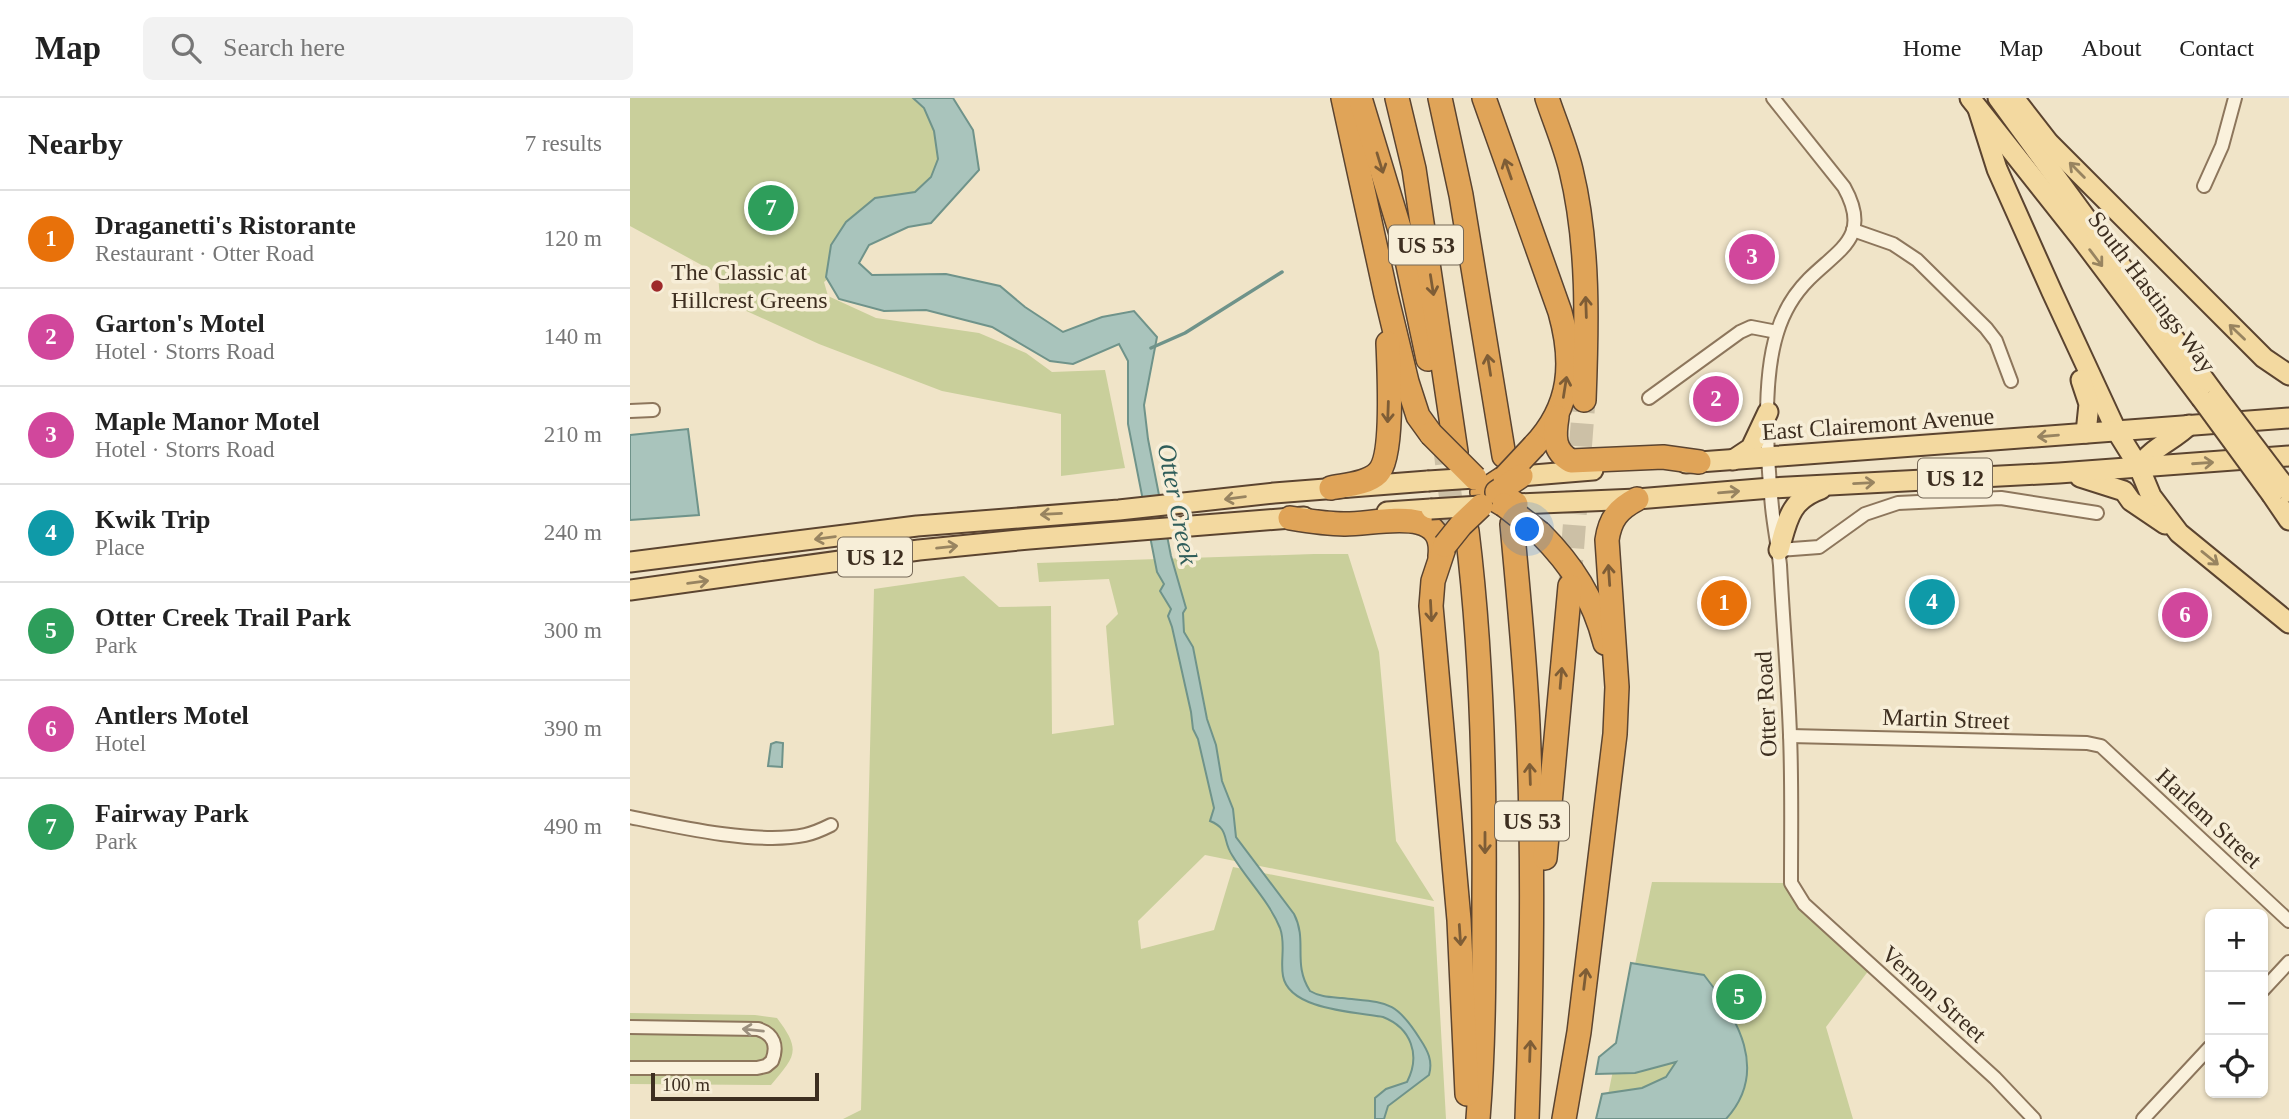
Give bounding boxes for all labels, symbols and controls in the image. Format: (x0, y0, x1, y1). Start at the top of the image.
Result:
search box (143, 17, 633, 80)
icon: search (167, 29, 205, 67)
text: Map (35, 30, 101, 66)
text: Search here (223, 33, 345, 62)
text: Home (1903, 35, 1961, 61)
text: Map (1999, 35, 2043, 61)
text: About (2081, 35, 2141, 61)
text: Contact (2179, 35, 2254, 61)
text: Nearby (28, 127, 123, 160)
text: 7 results (525, 131, 602, 156)
one-way arrow (1375, 152, 1388, 174)
one-way arrow (1501, 159, 1513, 181)
one-way arrow (2069, 162, 2086, 179)
pin: 7 (748, 182, 794, 234)
street label: South Hastings Way (2083, 206, 2221, 378)
text: Draganetti's Ristorante (95, 211, 356, 240)
text: 1 (45, 226, 57, 251)
text: 120 m (544, 226, 602, 251)
road number: US 53 (1389, 226, 1463, 264)
pin: 3 (1729, 231, 1775, 283)
text: Restaurant · Otter Road (95, 241, 314, 266)
one-way arrow (2089, 249, 2104, 267)
place label: The Classic at Hillcrest Greens (671, 259, 828, 313)
one-way arrow (1426, 273, 1439, 296)
marker: The Classic at Hillcrest Greens (649, 278, 665, 294)
one-way arrow (1580, 296, 1593, 319)
text: Garton's Motel (95, 309, 265, 338)
one-way arrow (2229, 323, 2246, 340)
text: 2 (45, 324, 57, 349)
text: 140 m (544, 324, 602, 349)
text: Hotel · Storrs Road (95, 339, 275, 364)
one-way arrow (1482, 354, 1495, 377)
pin: 2 (1693, 373, 1739, 425)
one-way arrow (1559, 376, 1572, 399)
one-way arrow (1382, 400, 1395, 423)
street label: East Clairemont Avenue (1761, 403, 1995, 445)
text: Maple Manor Motel (95, 407, 320, 436)
text: 3 (45, 422, 57, 447)
text: 210 m (544, 422, 602, 447)
one-way arrow (2037, 430, 2060, 443)
text: Hotel · Storrs Road (95, 437, 275, 462)
water label: Otter Creek (1152, 441, 1204, 567)
one-way arrow (2191, 456, 2214, 469)
road number: US 12 (1918, 458, 1992, 498)
one-way arrow (1852, 477, 1875, 490)
one-way arrow (1718, 485, 1740, 498)
one-way arrow (1224, 491, 1247, 504)
text: Kwik Trip (95, 505, 210, 534)
one-way arrow (1040, 507, 1063, 520)
your location (1510, 512, 1544, 546)
text: 4 (45, 520, 57, 545)
text: 240 m (544, 520, 602, 545)
one-way arrow (814, 531, 837, 544)
text: Place (95, 535, 145, 560)
road number: US 12 (838, 538, 912, 576)
one-way arrow (936, 541, 958, 554)
one-way arrow (2200, 550, 2218, 565)
one-way arrow (1602, 564, 1615, 587)
one-way arrow (686, 575, 709, 588)
pin: 4 (1909, 576, 1955, 628)
pin: 1 (1701, 577, 1747, 629)
pin: 6 (2162, 589, 2208, 641)
one-way arrow (1425, 599, 1438, 622)
text: Otter Creek Trail Park (95, 603, 351, 632)
text: 5 (45, 618, 57, 643)
text: 300 m (544, 618, 602, 643)
text: Park (95, 633, 137, 658)
street label: Otter Road (1750, 650, 1782, 758)
one-way arrow (1555, 667, 1568, 690)
text: Antlers Motel (95, 701, 249, 730)
street label: Martin Street (1882, 704, 2010, 734)
text: 6 (45, 716, 57, 741)
text: 390 m (544, 716, 602, 741)
text: Hotel (95, 731, 146, 756)
one-way arrow (1524, 763, 1537, 786)
street label: Harlem Street (2151, 763, 2267, 873)
text: Fairway Park (95, 799, 249, 828)
road number: US 53 (1495, 802, 1569, 841)
text: 7 (45, 814, 57, 839)
text: 490 m (544, 814, 602, 839)
text: Park (95, 829, 137, 854)
one-way arrow (1478, 831, 1492, 854)
map controls (2205, 909, 2268, 1098)
button: + (2205, 909, 2268, 972)
one-way arrow (1453, 923, 1466, 946)
street label: Vernon Street (1877, 940, 1992, 1048)
one-way arrow (1579, 968, 1592, 991)
pin: 5 (1716, 971, 1762, 1023)
button: − (2205, 972, 2268, 1035)
one-way arrow (742, 1023, 765, 1036)
button: locate (2205, 1035, 2268, 1098)
one-way arrow (1523, 1040, 1536, 1063)
scale bar (651, 1070, 819, 1102)
text: 100 m (662, 1074, 710, 1095)

